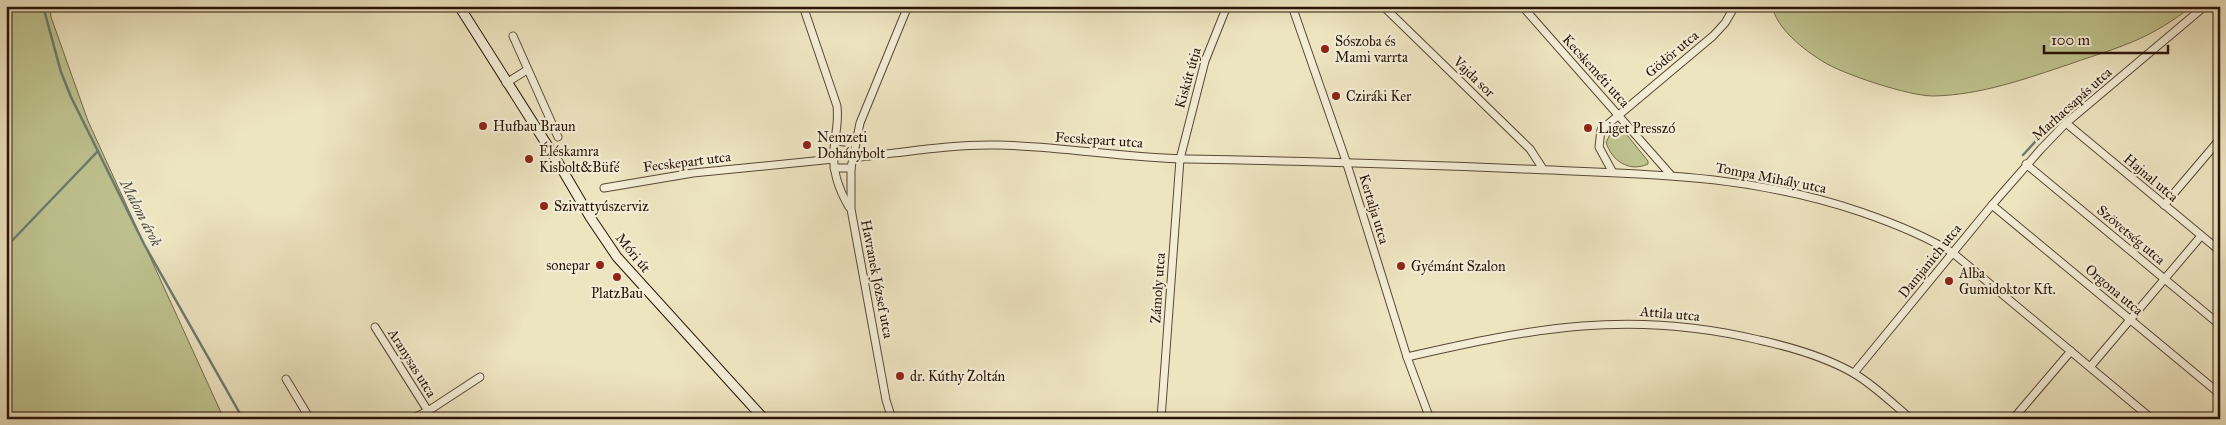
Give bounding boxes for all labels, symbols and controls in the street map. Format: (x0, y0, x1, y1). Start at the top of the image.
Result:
scale bar (2044, 22, 2167, 54)
street label: Gödör utca (1642, 27, 1702, 81)
street label: Kecskeméti utca (1559, 31, 1633, 111)
text: 100 m (2051, 31, 2091, 49)
place label: Sószoba és Mami varrta (1335, 33, 1408, 66)
marker: Sószoba és Mami varrta (1319, 43, 1331, 55)
street label: Kiskút útja (1171, 46, 1205, 110)
street label: Vajda sor (1449, 52, 1499, 101)
street label: Marhacsapás utca (2029, 64, 2115, 144)
place label: Cziráki Ker (1346, 88, 1412, 105)
marker: Cziráki Ker (1330, 90, 1342, 102)
place label: Hufbau Braun (493, 118, 576, 135)
marker: Hufbau Braun (477, 120, 489, 132)
place label: Liget Presszó (1598, 120, 1675, 137)
marker: Liget Presszó (1582, 122, 1594, 134)
street label: Fecskepart utca (1054, 128, 1144, 152)
place label: Nemzeti Dohánybolt (817, 129, 885, 162)
marker: Nemzeti Dohánybolt (801, 139, 813, 151)
place label: Éléskamra Kisbolt&Büfé (539, 141, 620, 176)
street label: Fecskepart utca (642, 148, 732, 176)
street label: Hajnal utca (2120, 150, 2182, 206)
marker: Éléskamra Kisbolt&Büfé (523, 153, 535, 165)
street label: Tompa Mihály utca (1714, 159, 1828, 197)
street label: Kertalja utca (1355, 172, 1393, 246)
water label: Malom árok (116, 175, 166, 250)
place label: Szivattyúszerviz (554, 198, 649, 215)
marker: Szivattyúszerviz (538, 200, 550, 212)
street label: Szövetség utca (2094, 202, 2169, 268)
street label: Havranek József utca (856, 218, 897, 340)
street label: Damjanich utca (1895, 220, 1965, 301)
street label: Móri út (612, 230, 654, 276)
street label: Zámoly utca (1147, 252, 1169, 324)
place label: sonepar (546, 257, 591, 274)
place label: Gyémánt Szalon (1411, 258, 1506, 275)
marker: sonepar (594, 259, 606, 271)
marker: Gyémánt Szalon (1395, 260, 1407, 272)
street label: Orgona utca (2082, 261, 2146, 319)
place label: Alba Gumidoktor Kft. (1958, 265, 2056, 298)
marker: PlatzBau (611, 271, 623, 283)
marker: Alba Gumidoktor Kft. (1943, 275, 1955, 287)
place label: PlatzBau (591, 285, 643, 302)
street label: Attila utca (1638, 303, 1701, 325)
street label: Aranysas utca (384, 325, 440, 401)
place label: dr. Kúthy Zoltán (910, 368, 1006, 385)
marker: dr. Kúthy Zoltán (894, 370, 906, 382)

